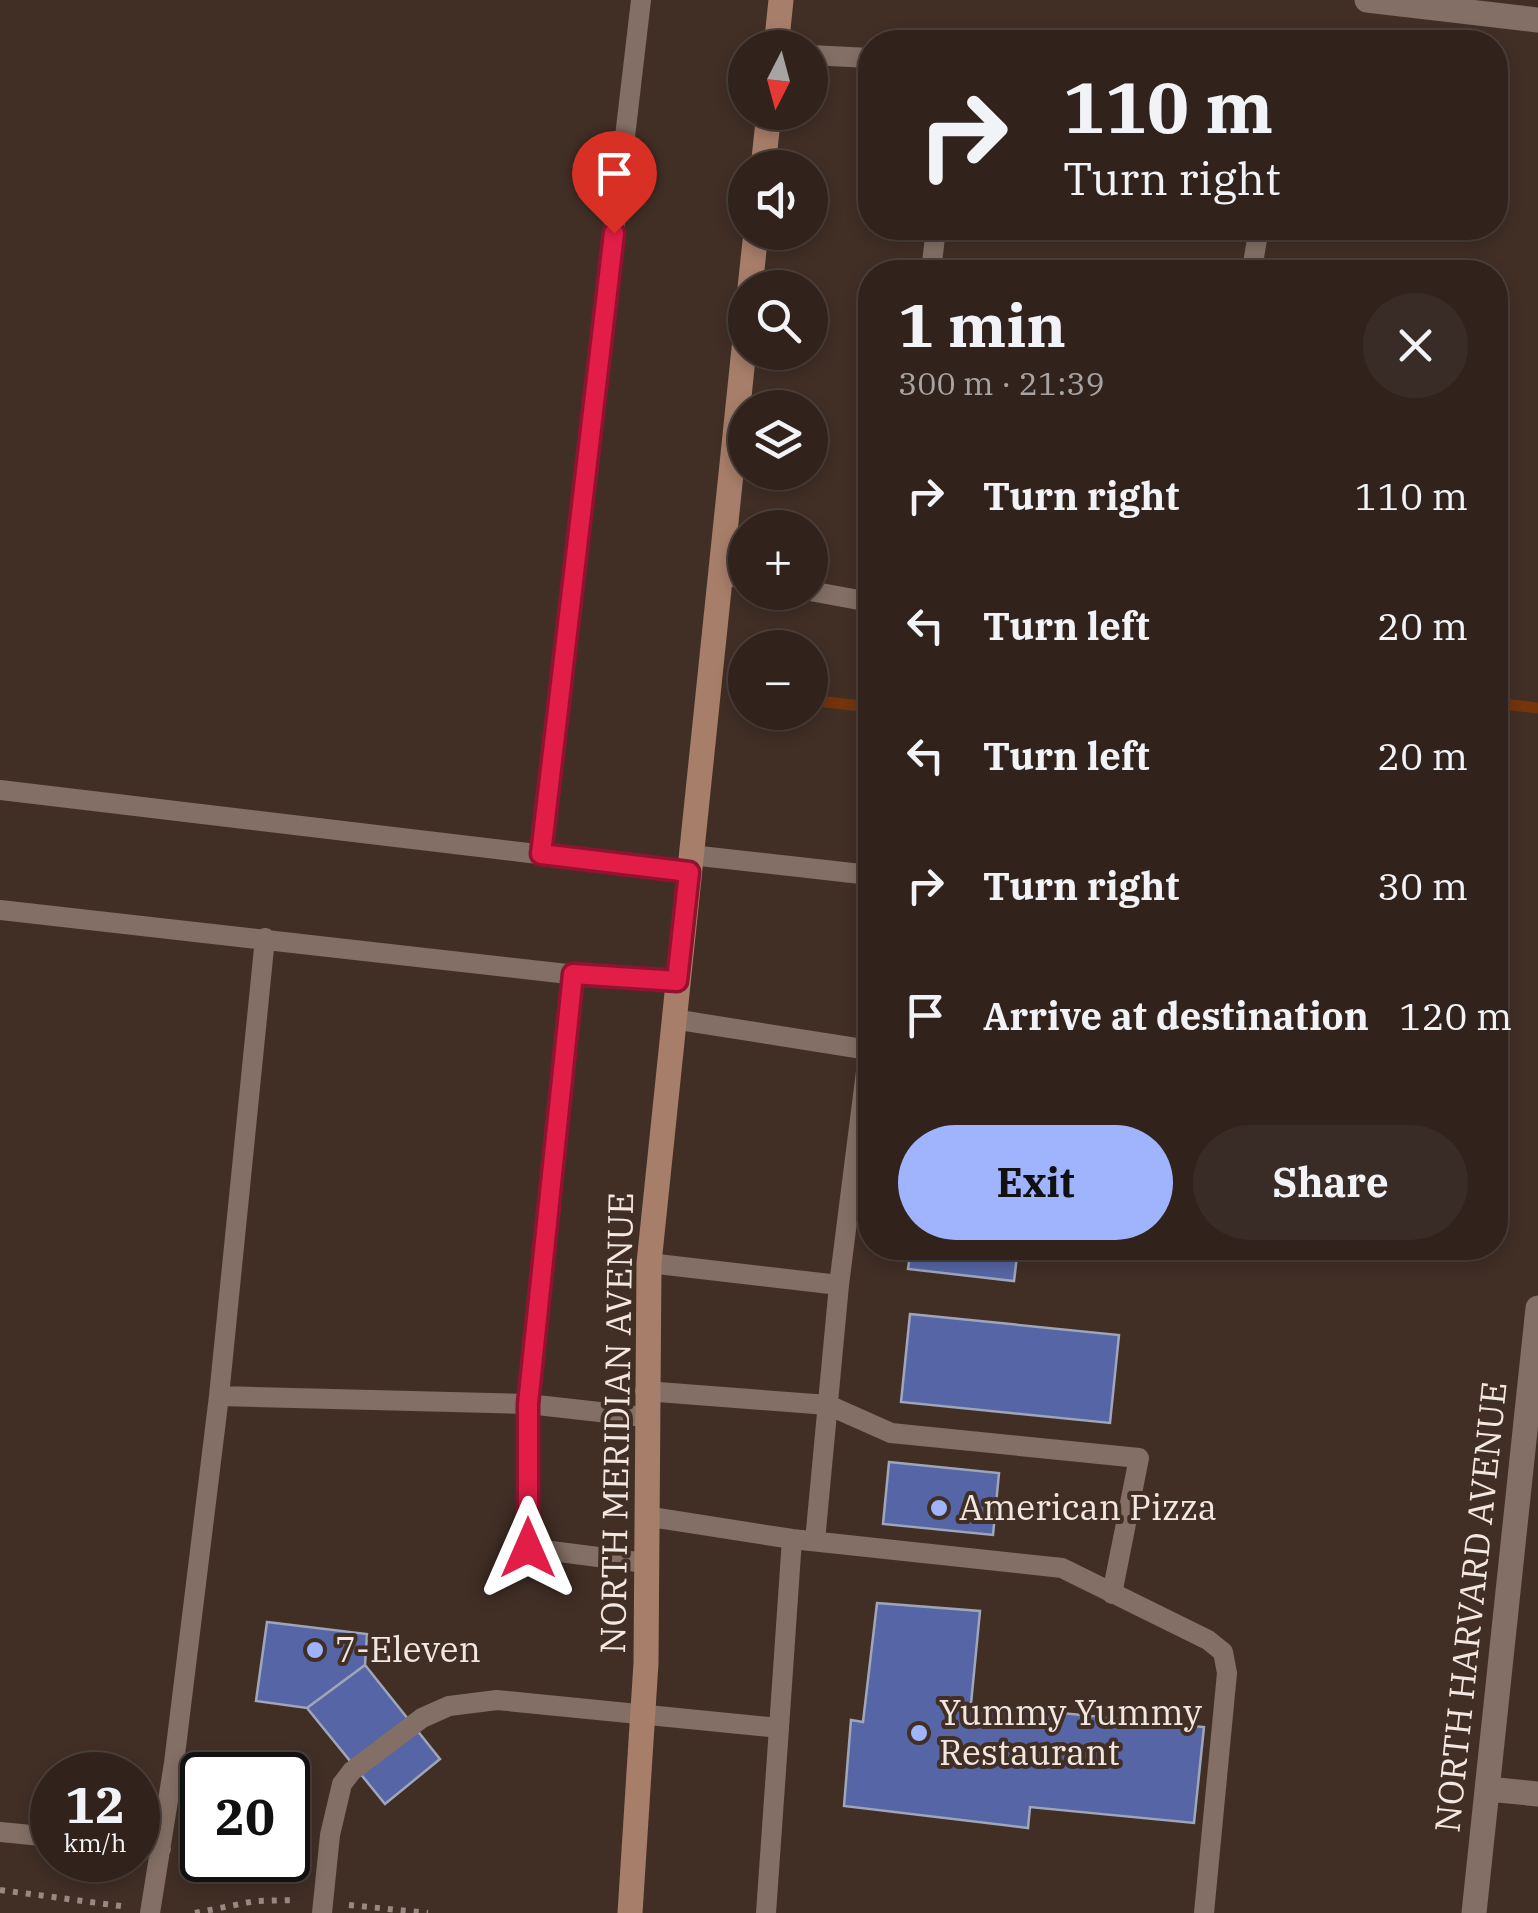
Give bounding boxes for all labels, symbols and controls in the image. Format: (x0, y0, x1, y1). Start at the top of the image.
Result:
north arrow (728, 30, 828, 130)
map controls (728, 30, 828, 730)
text: 110 m (1063, 61, 1273, 152)
icon: right (898, 70, 1028, 200)
pin (572, 131, 657, 234)
icon: arrive (587, 146, 642, 201)
text: Turn right (1063, 149, 1281, 207)
button: sound (728, 150, 828, 250)
button: search (728, 270, 828, 370)
text: 1 min (898, 285, 1066, 364)
button: close (1363, 293, 1468, 398)
text: 300 m · 21:39 (898, 362, 1105, 404)
button: layers (728, 390, 828, 490)
icon: right (898, 468, 953, 523)
text: Turn right (983, 471, 1179, 520)
text: 110 m (1355, 471, 1468, 520)
button: + (728, 510, 828, 610)
icon: left (898, 598, 953, 653)
text: Turn left (983, 601, 1150, 650)
text: 20 m (1377, 601, 1468, 650)
button: − (728, 630, 828, 730)
icon: left (898, 728, 953, 783)
text: Turn left (983, 731, 1150, 780)
text: 20 m (1377, 731, 1468, 780)
icon: right (898, 858, 953, 913)
text: Turn right (983, 861, 1179, 910)
text: 30 m (1377, 861, 1468, 910)
icon: arrive (898, 988, 953, 1043)
text: Arrive at destination (983, 991, 1369, 1040)
text: 120 m (1399, 991, 1512, 1040)
button: Exit (898, 1125, 1173, 1240)
button: Share (1193, 1125, 1468, 1240)
street label: NORTH MERIDIAN AVENUE (589, 1192, 643, 1654)
street label: NORTH HARVARD AVENUE (1423, 1379, 1517, 1834)
place label: American Pizza (959, 1484, 1217, 1530)
position arrow (476, 1496, 580, 1600)
marker: American Pizza (928, 1497, 950, 1519)
place label: 7-Eleven (335, 1626, 481, 1672)
marker: 7-Eleven (304, 1639, 326, 1661)
place label: Yummy Yummy Restaurant (939, 1689, 1202, 1775)
marker: Yummy Yummy Restaurant (908, 1722, 930, 1744)
speed limit sign: 20 (180, 1752, 310, 1882)
text: 12 (65, 1772, 125, 1837)
text: km/h (63, 1826, 127, 1859)

